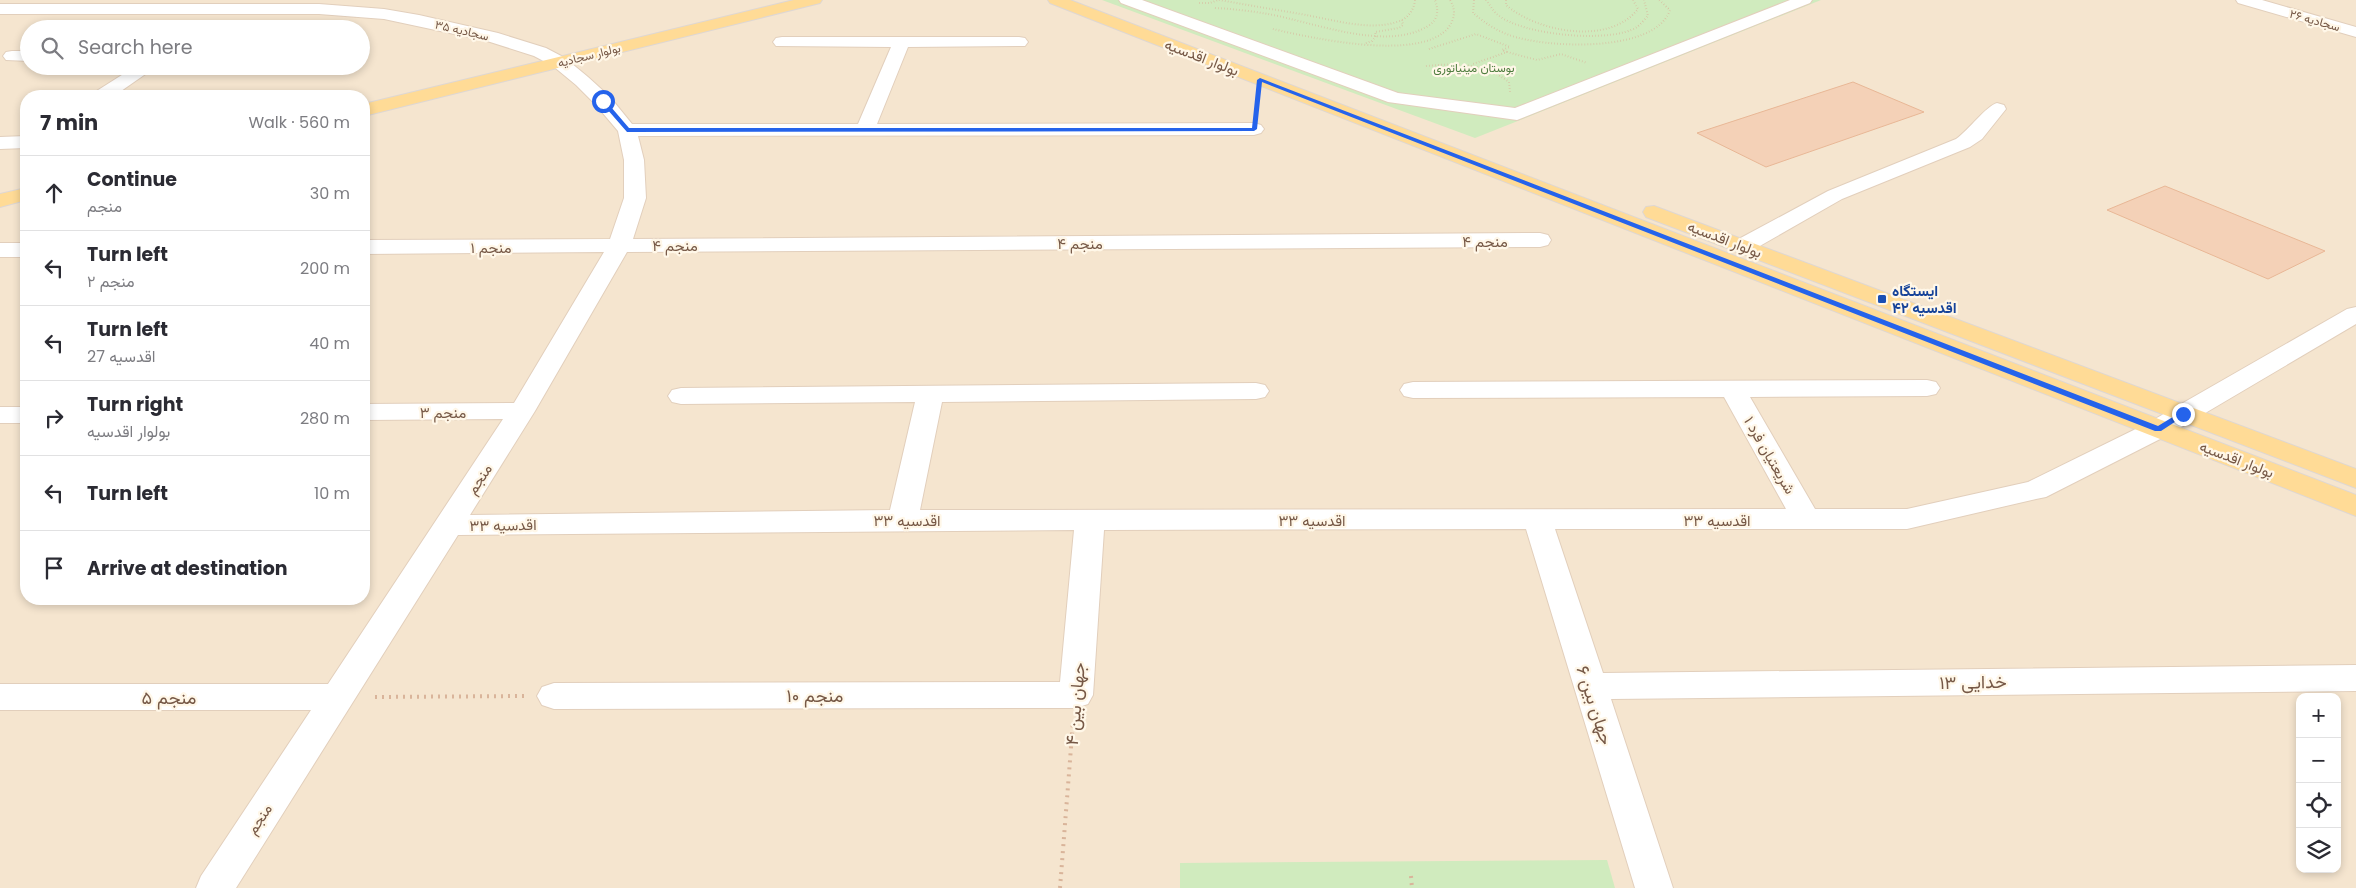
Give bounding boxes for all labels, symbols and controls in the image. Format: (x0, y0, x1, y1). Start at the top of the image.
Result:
street label: سجادیه ۲۶ (2288, 5, 2342, 35)
street label: سجادیه ۳۵ (433, 16, 491, 44)
search box (20, 20, 370, 75)
street label: بولوار اقدسیه (1162, 33, 1242, 81)
icon: search (38, 34, 66, 62)
text: Search here (78, 34, 192, 61)
street label: بولوار سجادیه (556, 39, 622, 71)
park label: بوستان مینیاتوری (1433, 59, 1515, 76)
route start (592, 90, 615, 113)
text: 7 min (40, 108, 98, 137)
text: Walk · 560 m (248, 111, 350, 134)
text: Continue (87, 166, 177, 193)
icon: ahead (40, 179, 68, 207)
text: 30 m (310, 182, 350, 205)
text: منجم (87, 195, 122, 218)
street label: بولوار اقدسیه (1685, 215, 1765, 263)
street label: منجم ۴ (1462, 231, 1508, 252)
street label: منجم ۴ (1057, 233, 1103, 254)
street label: منجم ۴ (652, 235, 698, 256)
street label: منجم ۱ (470, 237, 512, 258)
text: Turn left (87, 241, 168, 268)
icon: left (40, 254, 68, 282)
text: 200 m (300, 257, 350, 280)
text: منجم ۲ (87, 270, 135, 293)
place label: ایستگاه اقدسیه ۴۲ (1892, 280, 1957, 318)
marker: ایستگاه اقدسیه ۴۲ (1876, 293, 1888, 305)
text: Turn left (87, 316, 168, 343)
icon: left (40, 329, 68, 357)
text: 40 m (309, 332, 350, 355)
text: اقدسیه 27 (87, 345, 155, 368)
text: Turn right (87, 391, 183, 418)
street label: منجم ۳ (420, 402, 466, 423)
route end (2172, 403, 2195, 426)
icon: right (40, 404, 68, 432)
text: 280 m (300, 407, 350, 430)
street label: شریعتیان فرد ۱ (1739, 412, 1801, 498)
text: بولوار اقدسیه (87, 420, 170, 443)
street label: بولوار اقدسیه (2197, 435, 2277, 483)
street label: منجم (461, 460, 497, 498)
icon: left (40, 479, 68, 507)
text: Turn left (87, 480, 168, 507)
text: 10 m (314, 482, 350, 505)
street label: اقدسیه ۳۳ (873, 510, 941, 531)
street label: اقدسیه ۳۳ (1278, 510, 1346, 531)
street label: اقدسیه ۳۳ (1683, 510, 1751, 531)
street label: اقدسیه ۳۳ (469, 514, 537, 536)
icon: arrive (40, 554, 68, 582)
text: Arrive at destination (87, 555, 288, 582)
street label: جهان بین ۴ (1059, 661, 1091, 747)
street label: جهان بین ۶ (1570, 662, 1620, 748)
street label: خدایی ۱۳ (1939, 669, 2007, 695)
street label: منجم ۱۰ (787, 683, 843, 708)
street label: منجم ۵ (142, 685, 196, 710)
map controls (2296, 693, 2341, 873)
button: + (2296, 693, 2341, 738)
button: − (2296, 738, 2341, 783)
button: locate (2296, 783, 2341, 828)
street label: منجم (241, 800, 277, 838)
button: layers (2296, 828, 2341, 873)

